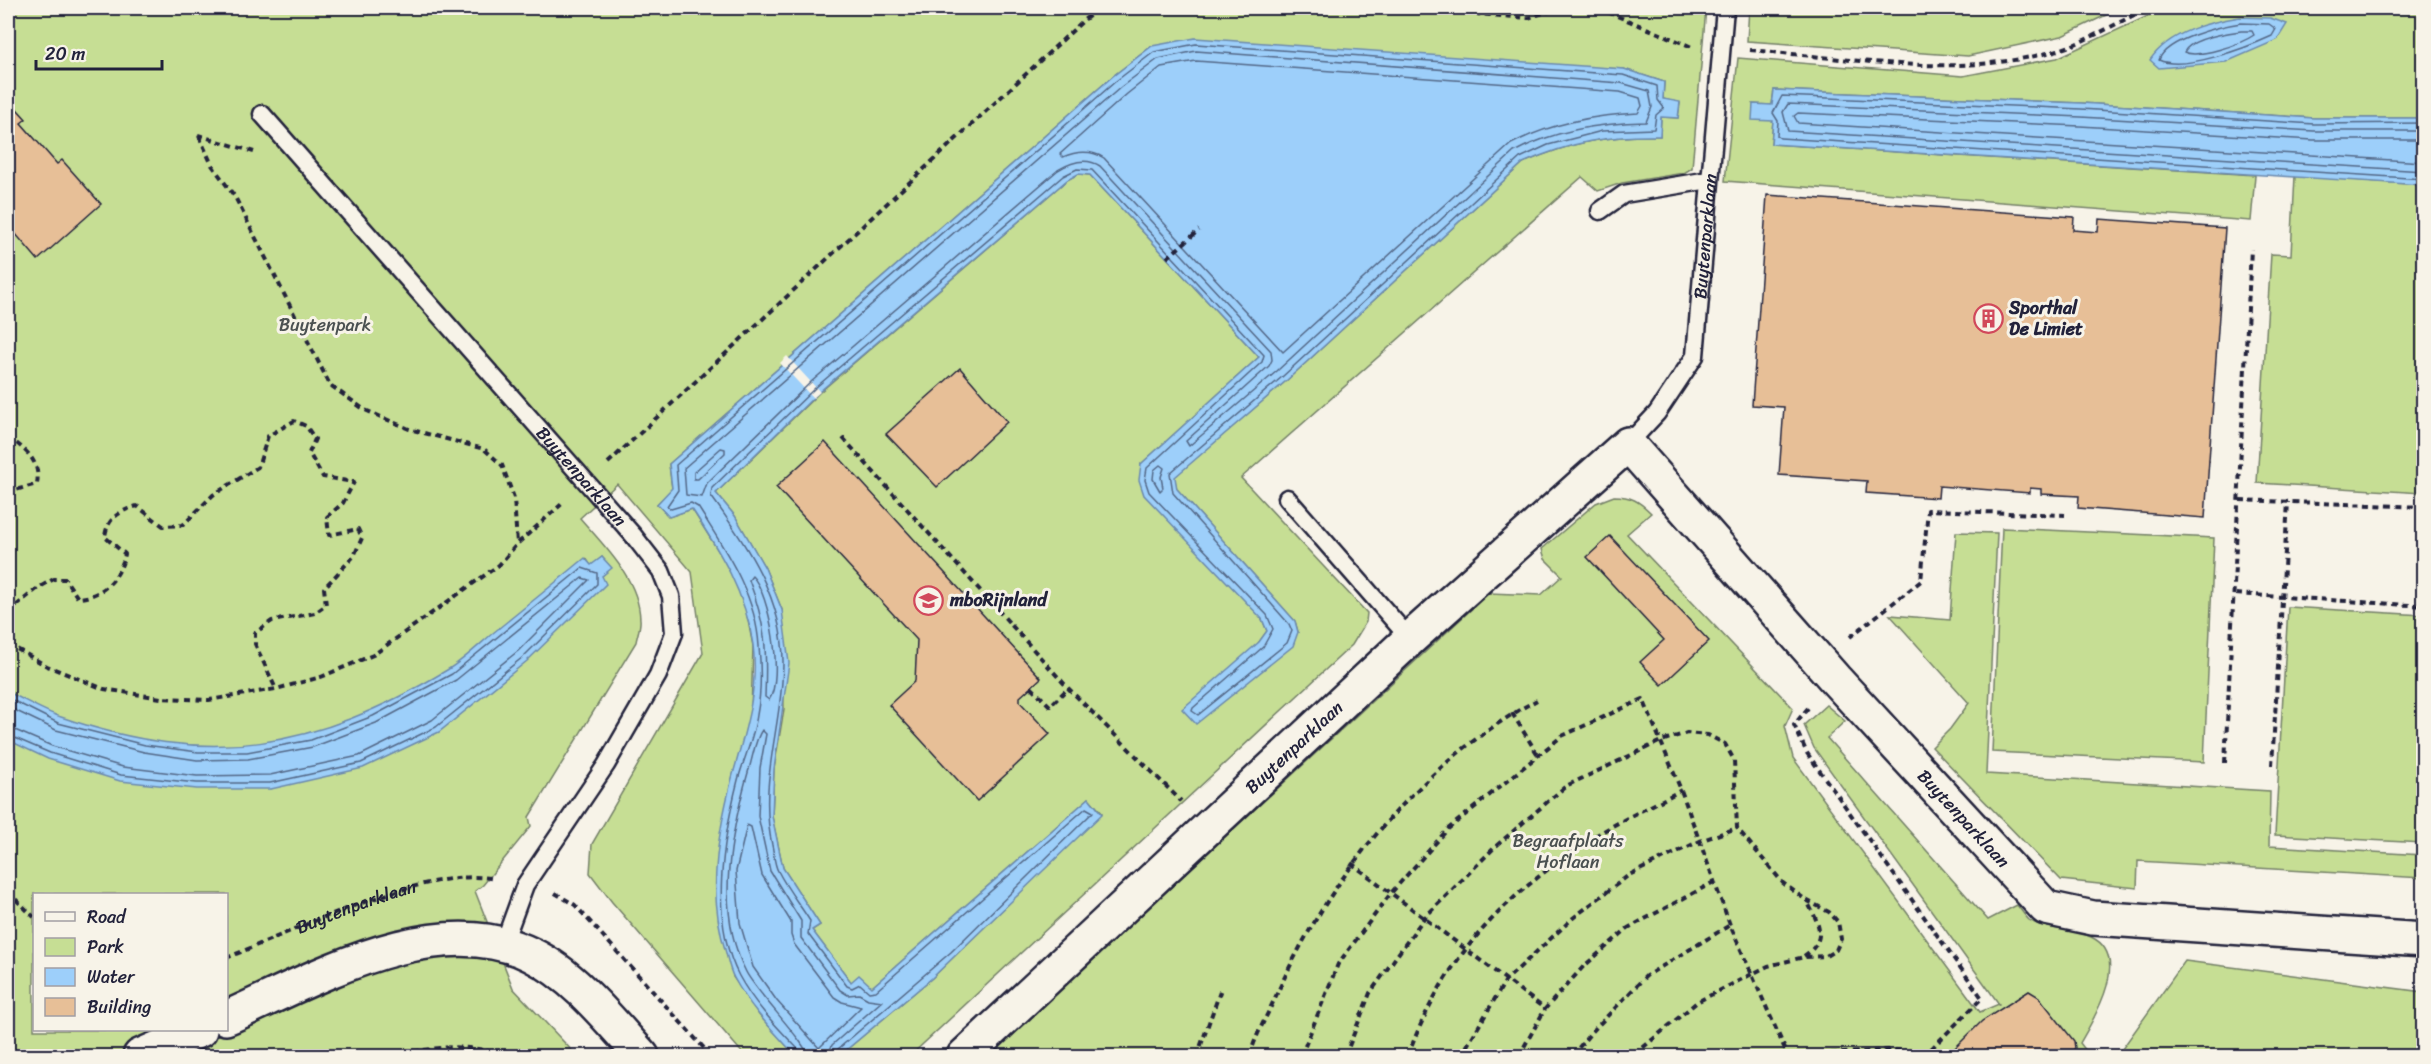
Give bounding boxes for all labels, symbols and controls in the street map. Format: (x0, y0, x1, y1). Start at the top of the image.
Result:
scale bar (36, 33, 162, 71)
text: 20 m (45, 38, 85, 70)
street label: Buytenparklaan (1684, 172, 1727, 300)
place label: Sporthal De Limiet (2008, 292, 2083, 345)
building icon: Sporthal De Limiet (1972, 302, 2004, 334)
park label: Buytenpark (279, 309, 371, 341)
street label: Buytenparklaan (528, 419, 635, 534)
school or university icon: mboRijnland (913, 584, 945, 616)
place label: mboRijnland (949, 584, 1048, 616)
street label: Buytenparklaan (1237, 692, 1351, 802)
street label: Buytenparklaan (1909, 761, 2018, 876)
park label: Begraafplaats Hoflaan (1512, 825, 1624, 878)
street label: Buytenparklaan (291, 870, 420, 943)
legend (33, 893, 228, 1031)
text: Road (87, 901, 127, 933)
text: Park (87, 931, 124, 963)
text: Water (87, 961, 136, 993)
text: Building (87, 991, 151, 1023)

